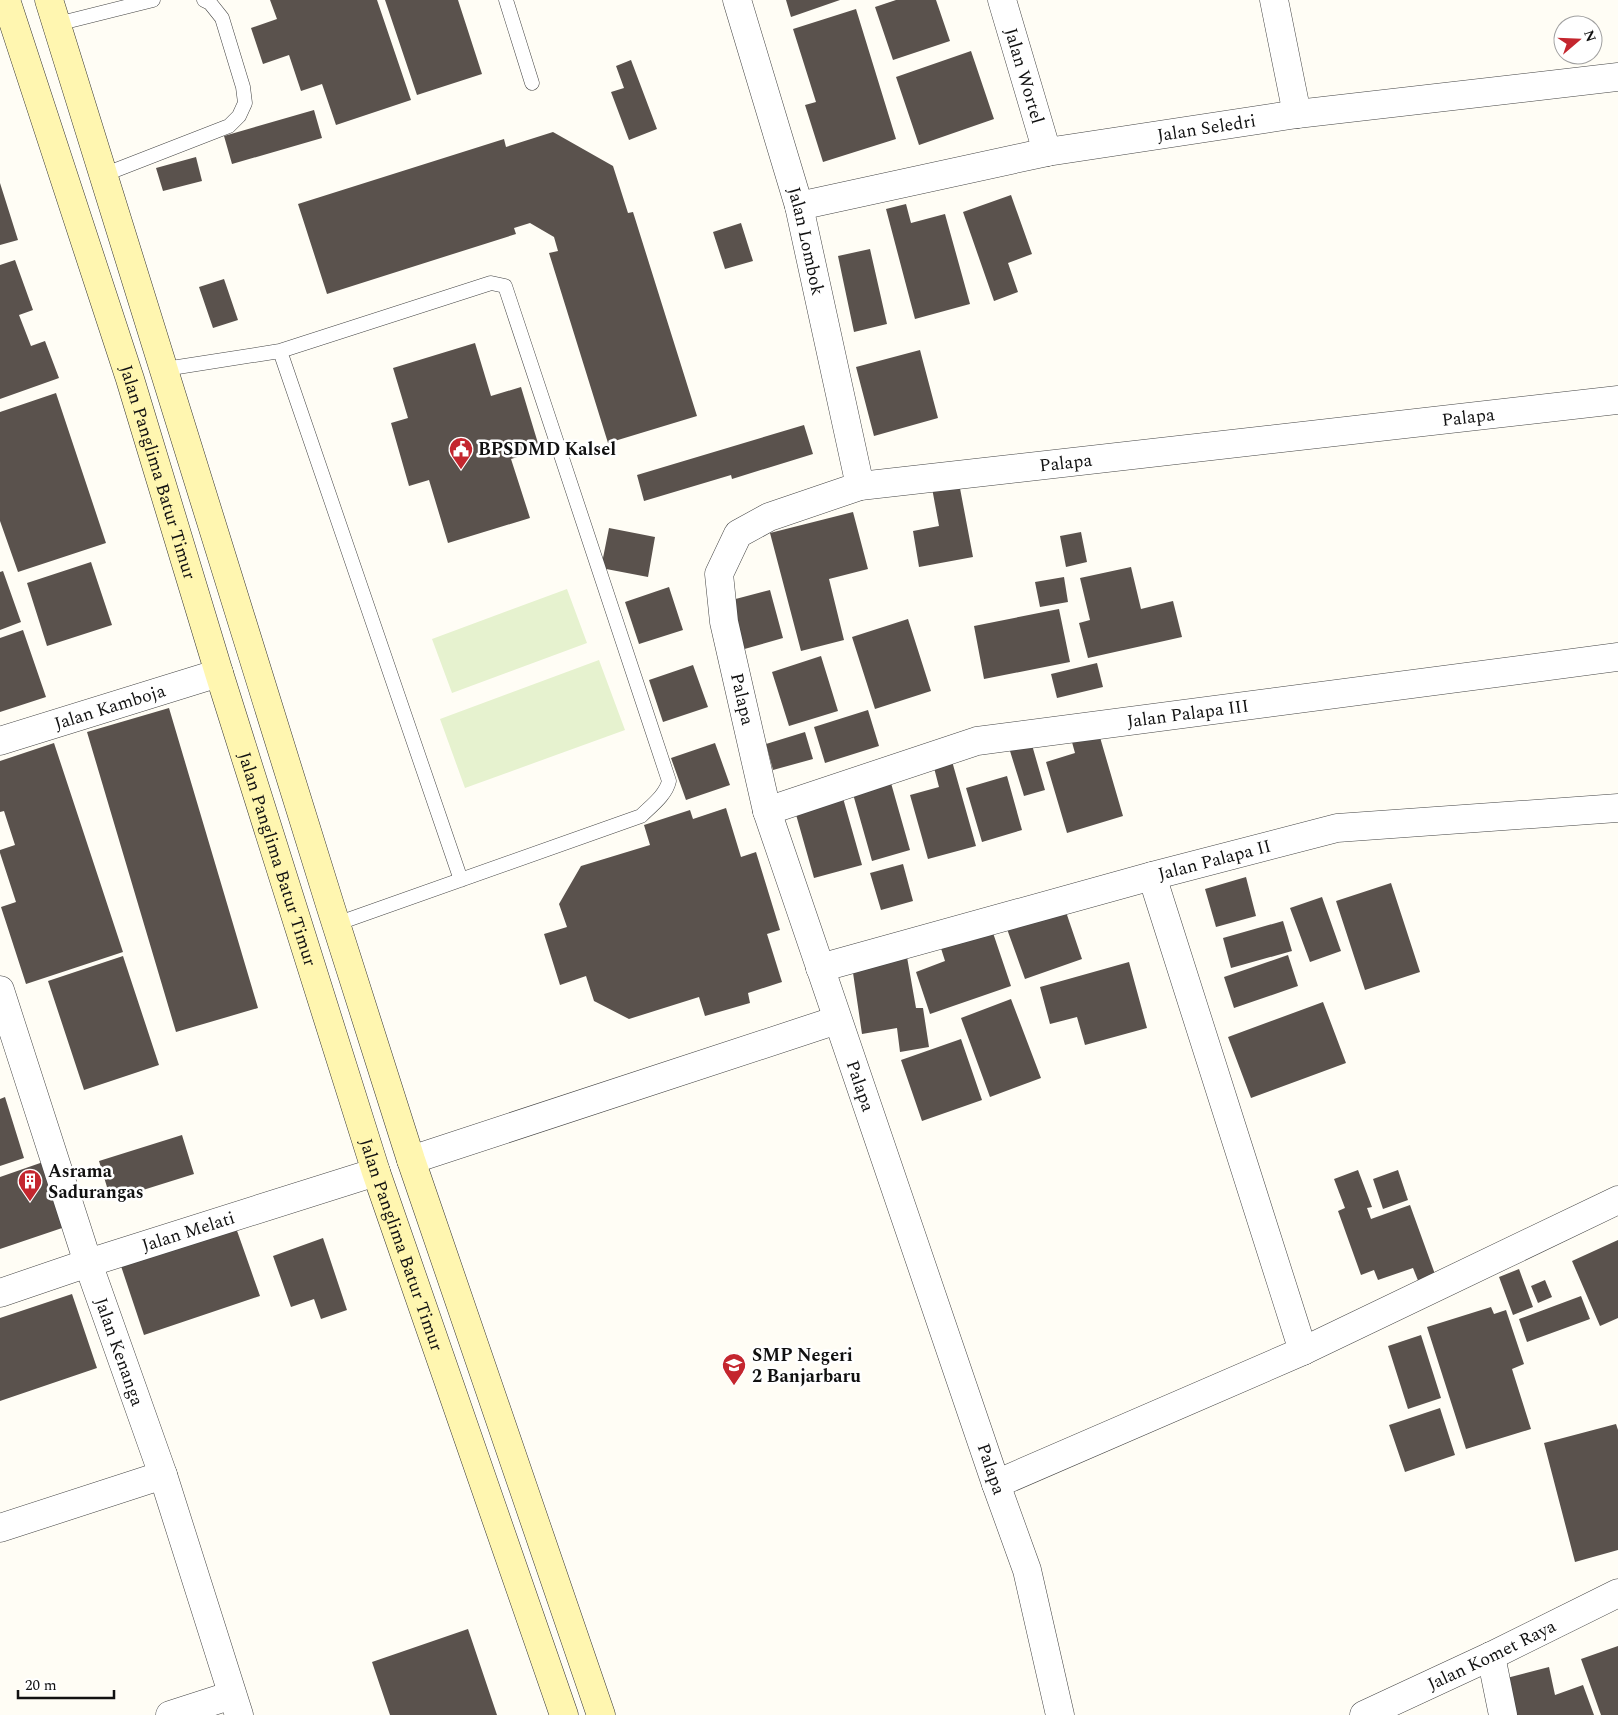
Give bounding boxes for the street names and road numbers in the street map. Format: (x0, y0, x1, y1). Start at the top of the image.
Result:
street label: Jalan Wortel (997, 25, 1051, 127)
street label: Jalan Seledri (1155, 107, 1258, 149)
street label: Jalan Lombok (780, 183, 832, 298)
street label: Jalan Panglima Batur Timur (113, 361, 203, 583)
street label: Palapa (1440, 401, 1496, 433)
street label: Palapa (1038, 446, 1094, 479)
street label: Palapa (723, 670, 761, 728)
street label: Jalan Kamboja (51, 677, 169, 737)
street label: Jalan Palapa III (1125, 692, 1251, 735)
street label: Jalan Panglima Batur Timur (231, 749, 324, 970)
street label: Jalan Palapa II (1155, 832, 1274, 887)
street label: Palapa (839, 1057, 881, 1116)
street label: Jalan Panglima Batur Timur (353, 1135, 450, 1355)
street label: Jalan Melati (138, 1204, 238, 1259)
street label: Jalan Kenanga (88, 1294, 151, 1410)
street label: Palapa (970, 1440, 1012, 1499)
street label: Jalan Komet Raya (1423, 1612, 1561, 1697)

